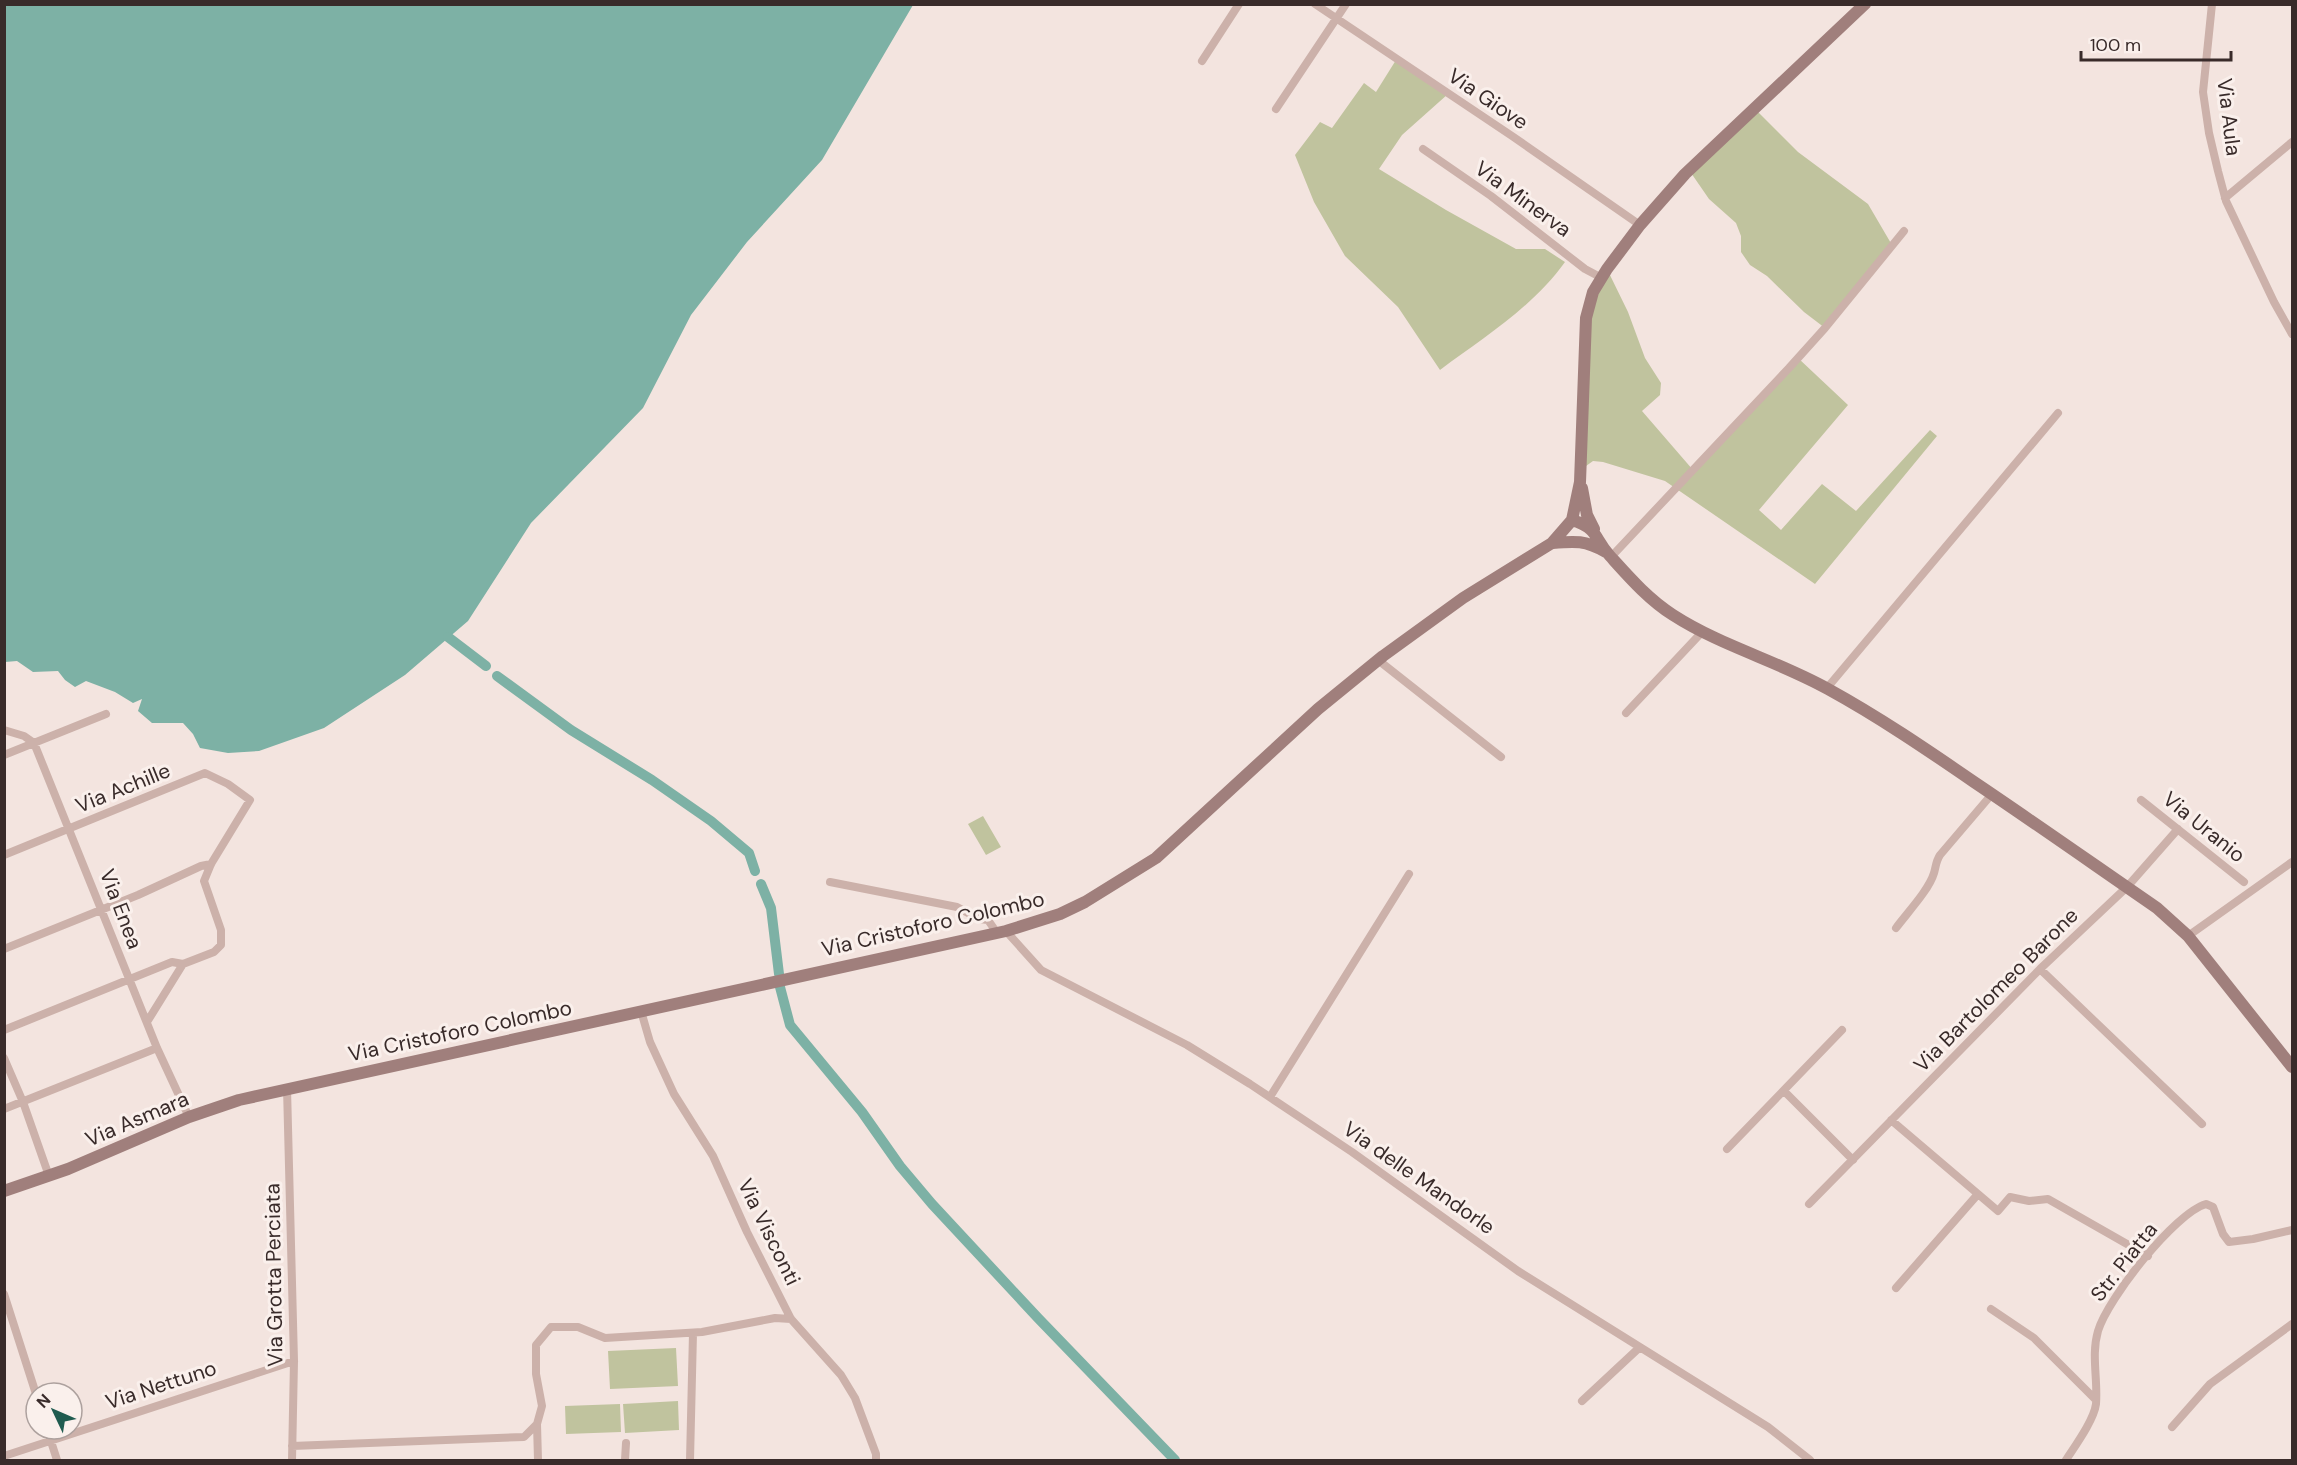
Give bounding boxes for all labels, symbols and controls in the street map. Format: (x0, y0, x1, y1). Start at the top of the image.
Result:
scale bar (2081, 24, 2231, 62)
text: 100 m (2090, 33, 2141, 57)
street label: Via Giove (1442, 62, 1534, 136)
street label: Via Aula (2210, 77, 2248, 157)
street label: Via Minerva (1469, 155, 1577, 243)
street label: Via Achille (71, 756, 175, 820)
street label: Via Uranio (2157, 785, 2251, 869)
street label: Via Enea (93, 865, 149, 953)
street label: Via Cristoforo Colombo (819, 885, 1047, 963)
street label: Via Bartolomeo Barone (1908, 902, 2084, 1078)
street label: Via Cristoforo Colombo (346, 994, 574, 1068)
street label: Via Asmara (81, 1085, 193, 1153)
street label: Via delle Mandorle (1338, 1115, 1500, 1241)
street label: Via Visconti (731, 1174, 807, 1290)
street label: Via Grotta Perciata (258, 1183, 290, 1367)
street label: Str. Piatta (2084, 1217, 2164, 1307)
street label: Via Nettuno (102, 1354, 220, 1416)
north arrow (24, 1381, 84, 1441)
text: N (32, 1389, 55, 1412)

